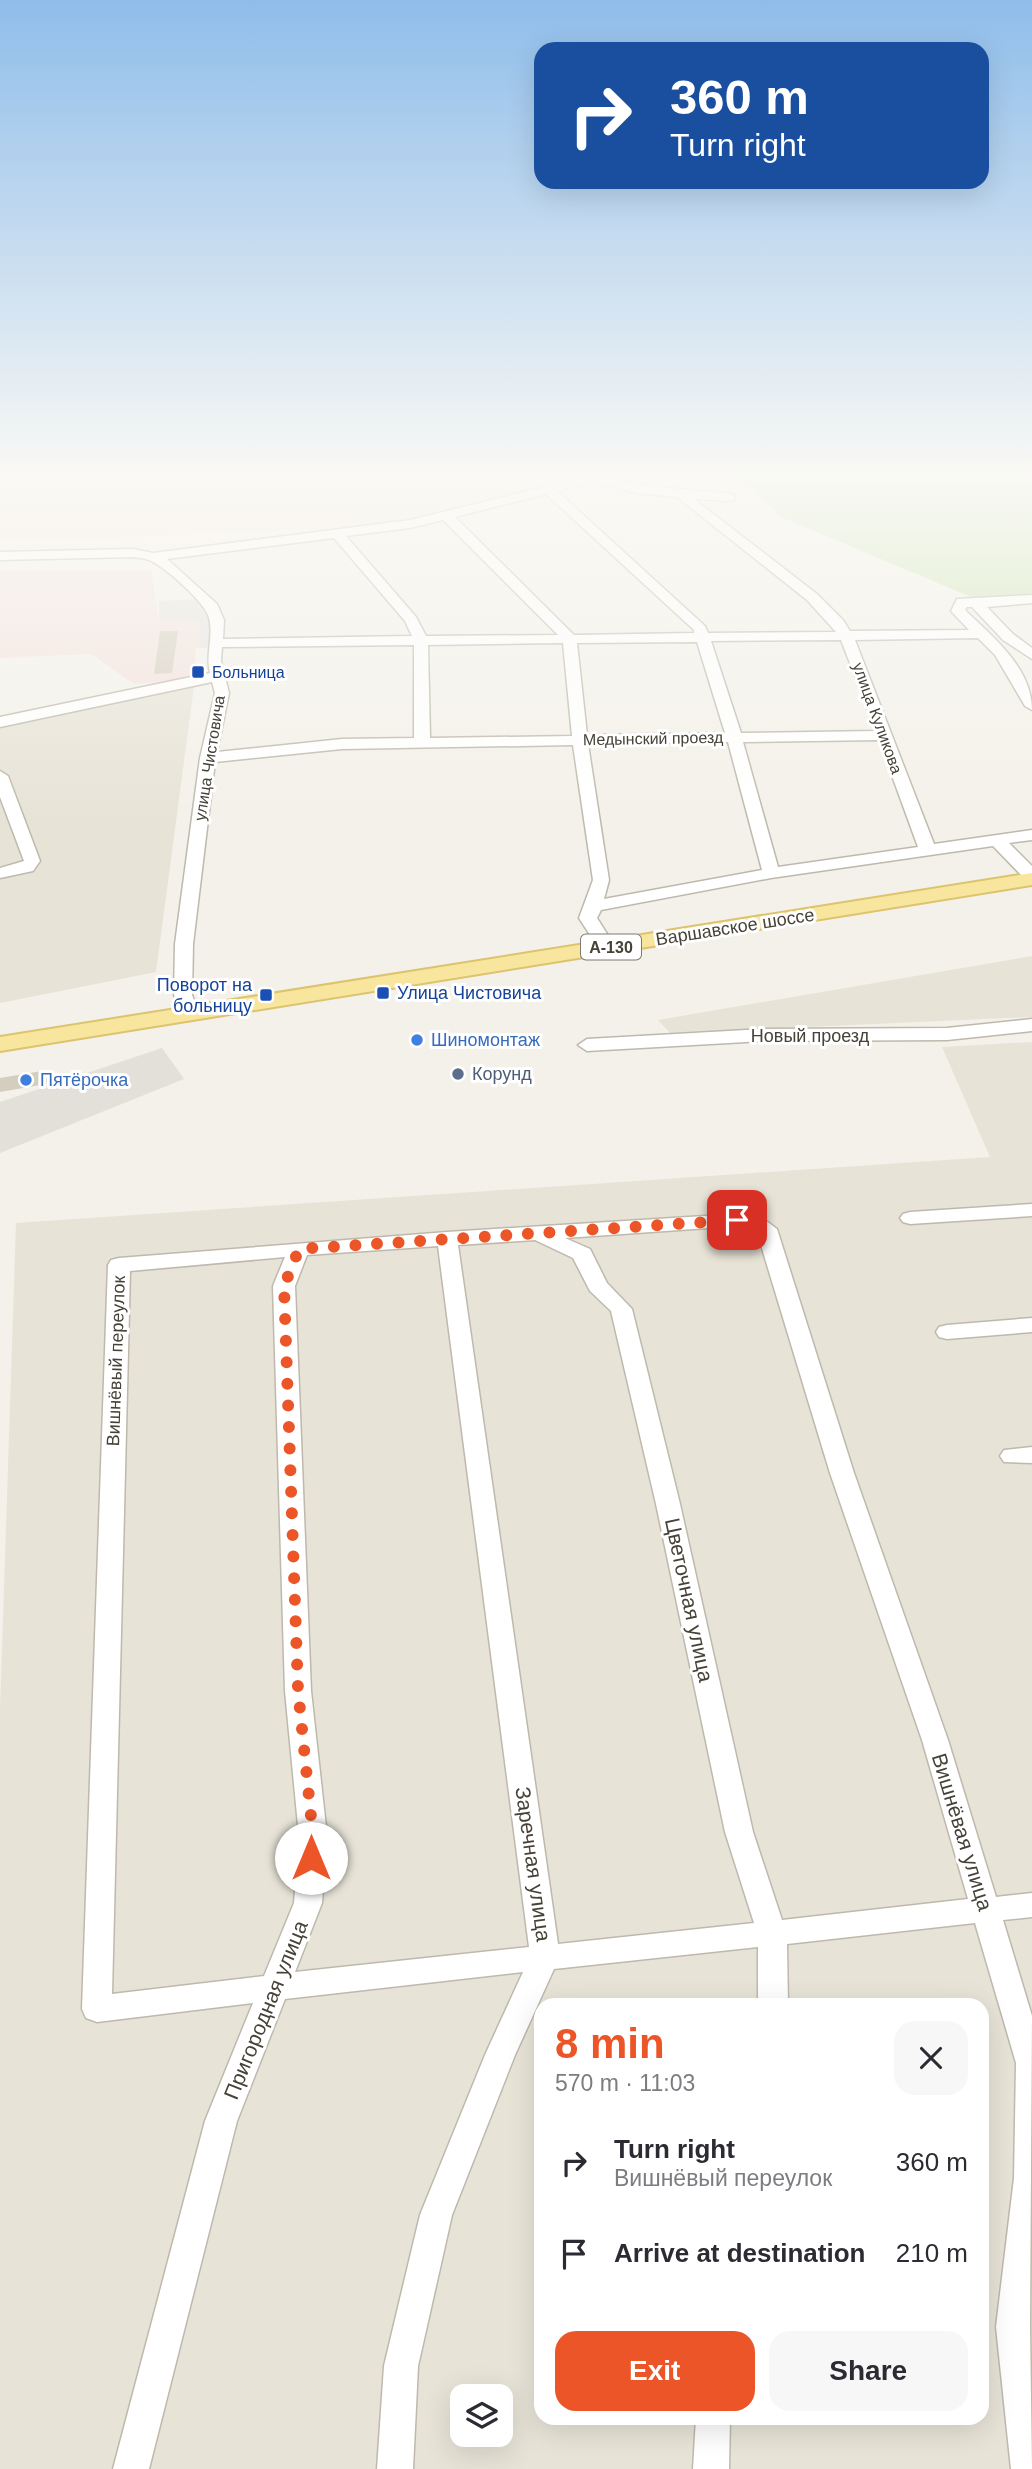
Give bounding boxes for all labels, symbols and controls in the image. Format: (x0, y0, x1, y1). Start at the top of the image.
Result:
icon: right (555, 70, 646, 161)
text: 360 m (670, 70, 809, 124)
text: Turn right (670, 127, 806, 163)
street label: улица Куликова (850, 660, 906, 776)
marker: Больница (190, 664, 206, 680)
place label: Больница (212, 664, 285, 681)
street label: улица Чистовича (191, 694, 228, 822)
street label: Медынский проезд (583, 729, 724, 748)
street label: Варшавское шоссе (654, 905, 816, 949)
road number: А-130 (581, 934, 641, 959)
place label: Поворот на больницу (157, 975, 253, 1016)
place label: Улица Чистовича (397, 983, 542, 1003)
marker: Улица Чистовича (375, 985, 391, 1001)
marker: Поворот на больницу (258, 987, 274, 1003)
street label: Новый проезд (751, 1026, 870, 1046)
place label: Шиномонтаж (431, 1030, 540, 1050)
marker: Шиномонтаж (409, 1032, 425, 1048)
place label: Корунд (472, 1064, 532, 1084)
marker: Корунд (450, 1066, 466, 1082)
place label: Пятёрочка (40, 1070, 129, 1090)
marker: Пятёрочка (18, 1072, 34, 1088)
pin (707, 1190, 767, 1250)
icon: arrive (718, 1201, 756, 1239)
street label: Вишнёвый переулок (103, 1275, 129, 1447)
street label: Цветочная улица (661, 1516, 718, 1684)
street label: Вишнёвая улица (928, 1750, 997, 1914)
street label: Заречная улица (511, 1785, 556, 1943)
position arrow (274, 1821, 348, 1895)
street label: Пригородная улица (219, 1917, 312, 2103)
text: 8 min (555, 2020, 665, 2067)
button: close (894, 2021, 968, 2095)
text: 570 m · 11:03 (555, 2070, 695, 2096)
text: Turn right (614, 2134, 735, 2164)
icon: right (555, 2144, 593, 2182)
text: 360 m (896, 2147, 968, 2177)
text: Вишнёвый переулок (614, 2165, 832, 2191)
icon: arrive (555, 2235, 593, 2273)
text: Arrive at destination (614, 2238, 865, 2268)
text: 210 m (896, 2238, 968, 2268)
button: Exit (555, 2331, 755, 2411)
button: Share (769, 2331, 968, 2411)
map controls (450, 2384, 513, 2447)
button: layers (450, 2384, 513, 2447)

